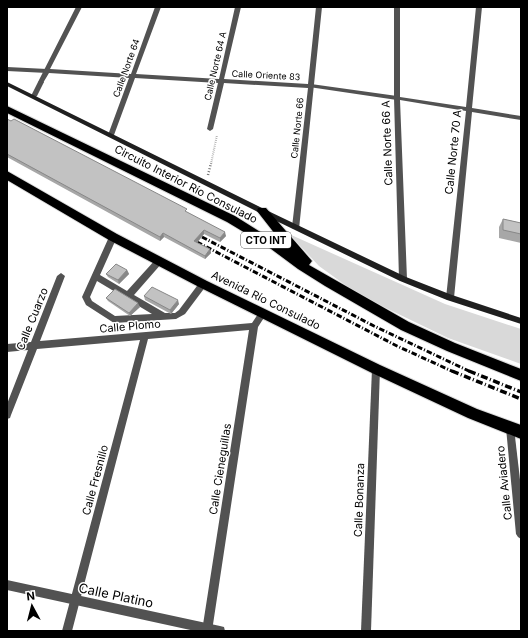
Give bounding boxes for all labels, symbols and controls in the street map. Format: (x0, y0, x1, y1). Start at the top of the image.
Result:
street label: Calle Norte 64 A (202, 31, 228, 101)
street label: Calle Norte 64 (110, 37, 142, 99)
street label: Calle Oriente 83 (231, 68, 301, 82)
street label: Calle Norte 66 (288, 97, 306, 159)
street label: Calle Norte 66 A (378, 100, 395, 186)
street label: Calle Norte 70 A (442, 109, 464, 195)
street label: Circuito Interior Río Consulado (112, 142, 260, 226)
road number: CTO INT (241, 232, 291, 248)
street label: Avenida Río Consulado (209, 268, 323, 333)
street label: Calle Cuarzo (13, 285, 51, 352)
street label: Calle Plomo (99, 316, 162, 336)
street label: Calle Cieneguillas (206, 422, 234, 516)
street label: Calle Fresnillo (79, 443, 111, 517)
street label: Calle Aviadero (493, 445, 515, 521)
street label: Calle Bonanza (351, 463, 367, 537)
street label: Calle Platino (77, 579, 155, 611)
north arrow (12, 586, 52, 626)
text: N (26, 589, 36, 604)

